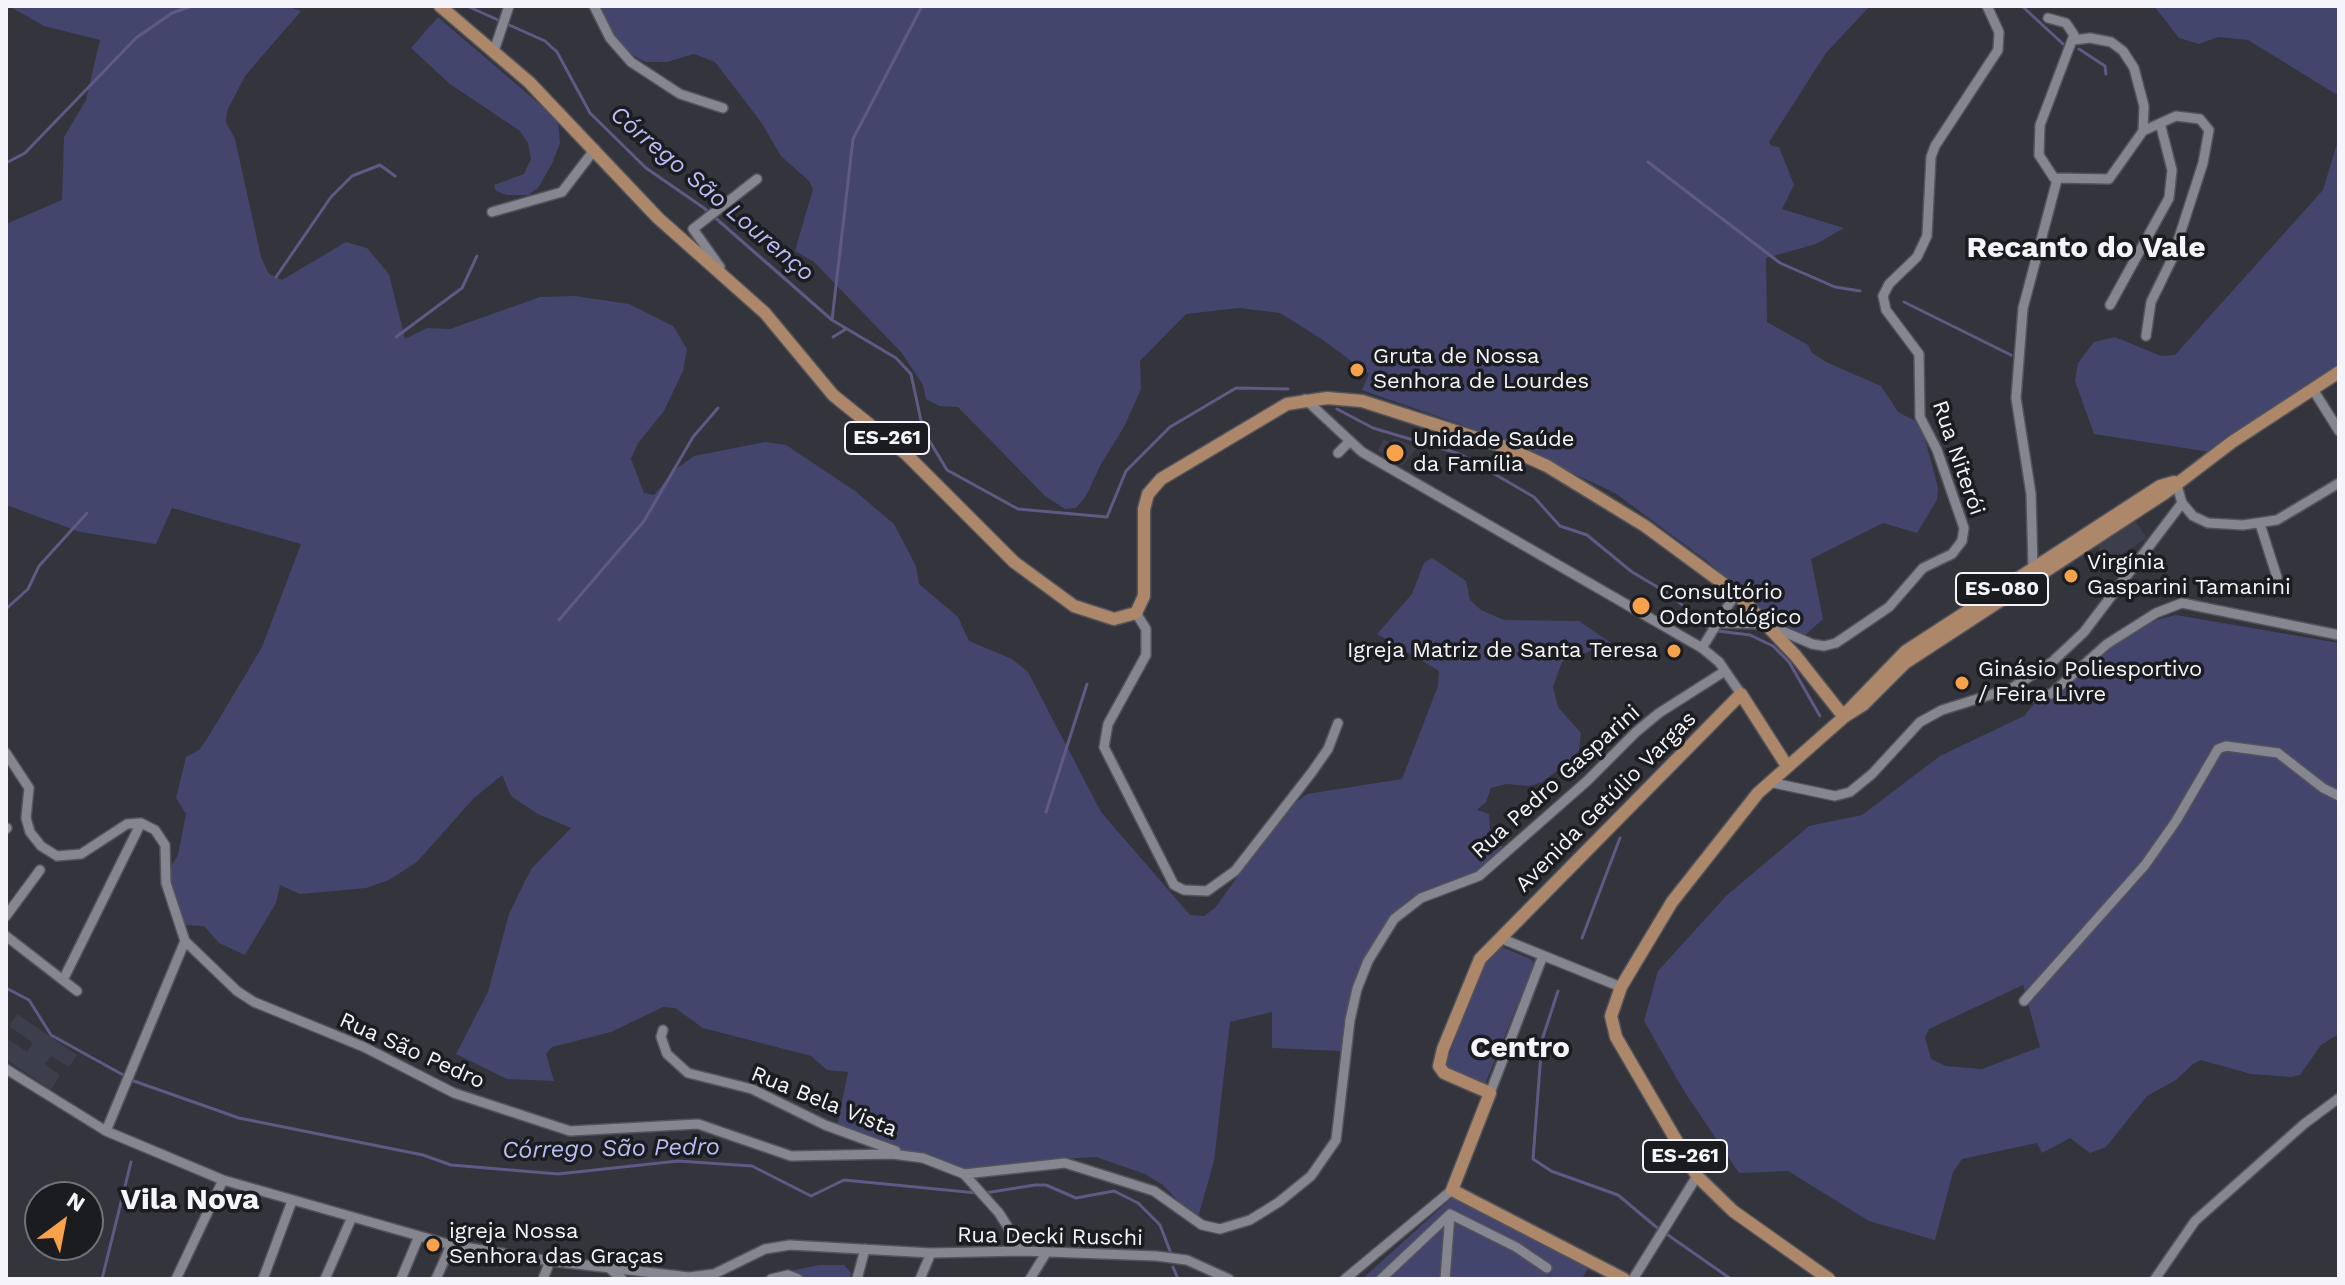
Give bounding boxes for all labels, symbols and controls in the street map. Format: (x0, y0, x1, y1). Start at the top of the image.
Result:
water label: Córrego São Lourenço (604, 100, 820, 288)
district label: Recanto do Vale (1967, 230, 2205, 266)
place label: Gruta de Nossa Senhora de Lourdes (1373, 344, 1589, 396)
marker: Gruta de Nossa Senhora de Lourdes (1348, 361, 1366, 379)
street label: Rua Niterói (1926, 397, 1990, 519)
road number: ES-261 (845, 422, 929, 454)
place label: Unidade Saúde da Família (1413, 427, 1575, 478)
marker: Unidade Saúde da Família (1384, 442, 1406, 464)
place label: Virgínia Gasparini Tamanini (2087, 550, 2291, 602)
marker: Virgínia Gasparini Tamanini (2062, 567, 2080, 585)
road number: ES-080 (1956, 573, 2048, 605)
place label: Consultório Odontológico (1659, 580, 1801, 632)
marker: Consultório Odontológico (1630, 595, 1652, 617)
place label: Igreja Matriz de Santa Teresa (1347, 638, 1658, 664)
marker: Igreja Matriz de Santa Teresa (1665, 642, 1683, 660)
place label: Ginásio Poliesportivo / Feira Livre (1978, 657, 2202, 708)
marker: Ginásio Poliesportivo / Feira Livre (1953, 674, 1971, 692)
street label: Rua Pedro Gasparini (1466, 699, 1646, 865)
street label: Avenida Getúlio Vargas (1510, 706, 1702, 898)
street label: Rua São Pedro (335, 1007, 489, 1095)
district label: Centro (1470, 1030, 1570, 1066)
street label: Rua Bela Vista (747, 1061, 901, 1143)
water label: Córrego São Pedro (502, 1133, 720, 1165)
road number: ES-261 (1643, 1140, 1727, 1172)
north arrow (24, 1181, 104, 1261)
district label: Vila Nova (121, 1182, 259, 1218)
text: N (62, 1187, 89, 1217)
place label: igreja Nossa Senhora das Graças (449, 1219, 664, 1270)
street label: Rua Decki Ruschi (957, 1222, 1143, 1252)
marker: igreja Nossa Senhora das Graças (424, 1236, 442, 1254)

